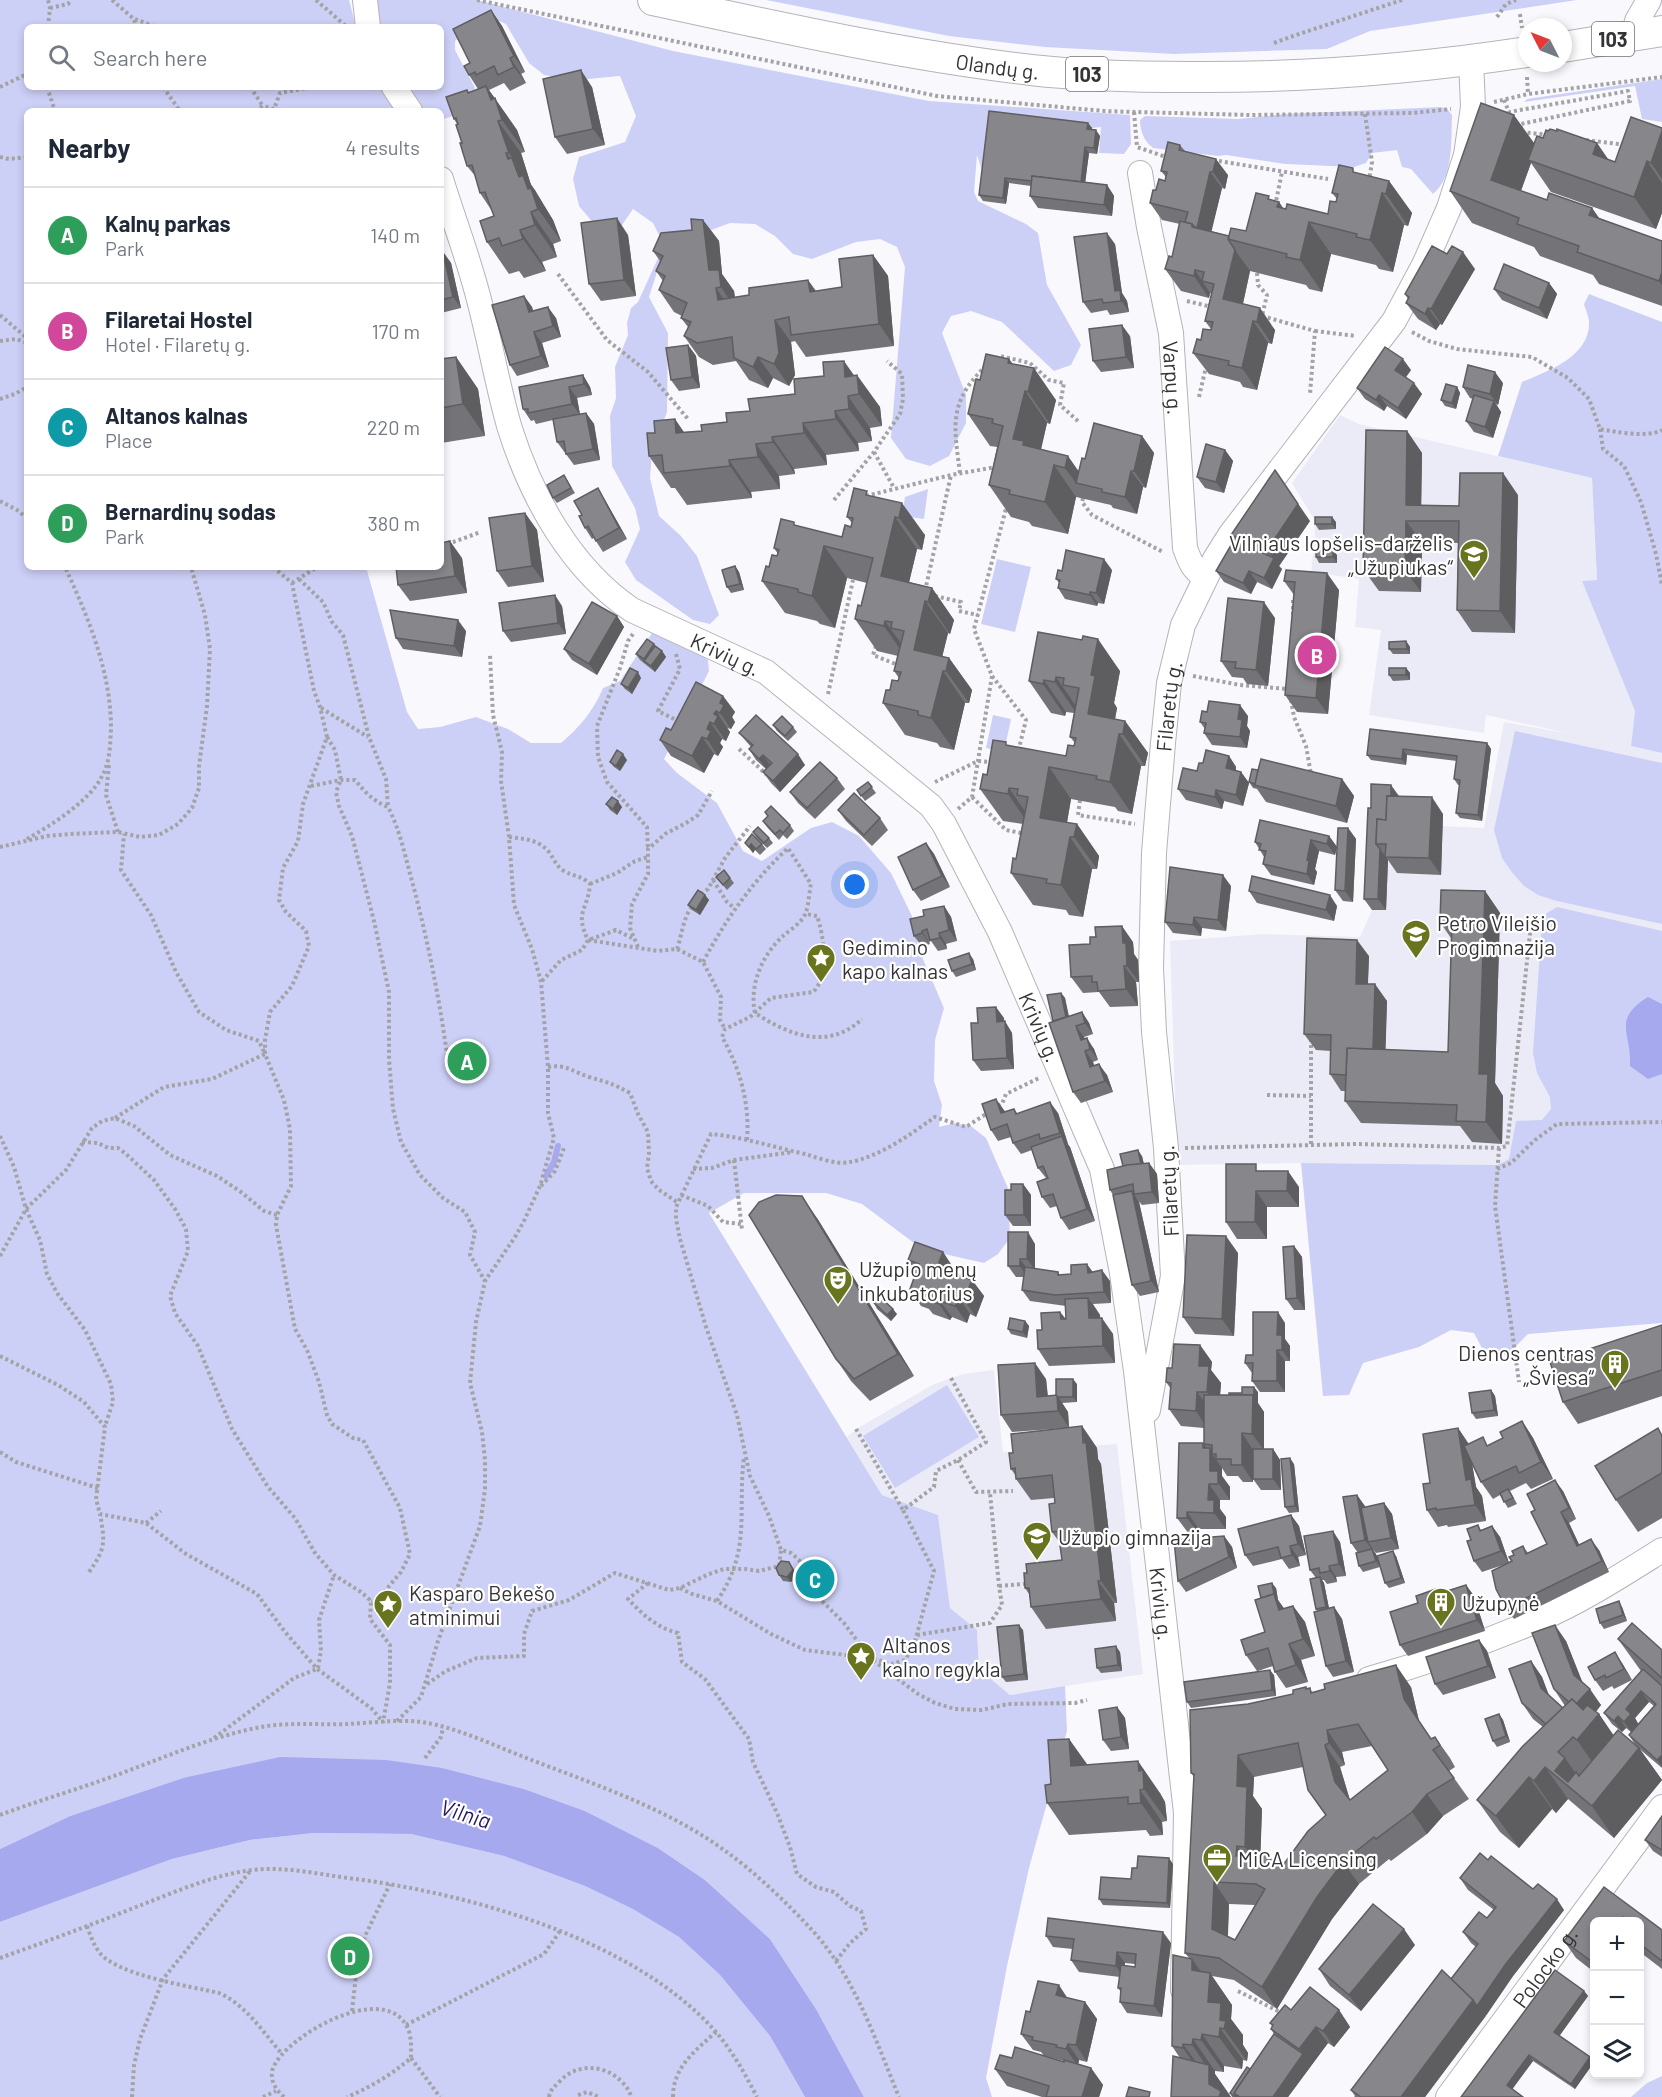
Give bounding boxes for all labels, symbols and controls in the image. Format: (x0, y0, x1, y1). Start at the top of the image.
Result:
north arrow (1518, 18, 1572, 72)
road number: 103 (1592, 22, 1634, 56)
search box (24, 24, 444, 90)
icon: search (45, 41, 78, 74)
text: Search here (93, 44, 207, 70)
street label: Olandų g. (954, 47, 1041, 83)
road number: 103 (1066, 57, 1108, 91)
text: Nearby (48, 132, 130, 163)
text: 4 results (345, 135, 420, 159)
text: Kalnų parkas (105, 210, 231, 236)
text: A (61, 223, 74, 247)
text: 140 m (370, 223, 420, 247)
text: Park (105, 236, 144, 260)
text: Filaretai Hostel (105, 306, 252, 332)
text: B (61, 319, 74, 343)
text: 170 m (372, 319, 420, 343)
text: Hotel · Filaretų g. (105, 332, 251, 356)
street label: Varpų g. (1159, 340, 1189, 416)
text: Altanos kalnas (105, 402, 248, 428)
text: C (61, 415, 74, 439)
text: 220 m (367, 415, 420, 439)
text: Place (105, 428, 153, 452)
text: Bernardinų sodas (105, 498, 276, 524)
text: D (61, 511, 74, 535)
text: 380 m (367, 511, 420, 535)
text: Park (105, 524, 144, 548)
place label: Vilniaus lopšelis-darželis „Užupiukas“ (1229, 530, 1453, 579)
school or university icon: Vilniaus lopšelis-darželis „Užupiukas“ (1458, 538, 1490, 580)
street label: Krivių g. (687, 626, 764, 680)
pin: B (1298, 632, 1336, 678)
street label: Filaretų g. (1150, 658, 1187, 752)
your location (840, 870, 869, 899)
place label: Petro Vileišio Progimnazija (1437, 910, 1557, 959)
school or university icon: Petro Vileišio Progimnazija (1400, 918, 1432, 960)
place label: Gedimino kapo kalnas (842, 934, 948, 983)
place icon: Gedimino kapo kalnas (805, 942, 837, 984)
street label: Krivių g. (1015, 988, 1067, 1066)
pin: A (448, 1038, 486, 1084)
street label: Filaretų g. (1153, 1145, 1183, 1237)
place label: Užupio menų inkubatorius (859, 1256, 977, 1305)
theatre icon: Užupio menų inkubatorius (822, 1264, 854, 1306)
place label: Dienos centras „Šviesa“ (1458, 1340, 1594, 1389)
building icon: Dienos centras „Šviesa“ (1599, 1348, 1631, 1390)
school or university icon: Užupio gimnazija (1021, 1520, 1053, 1562)
place label: Užupio gimnazija (1058, 1524, 1211, 1549)
pin: C (796, 1556, 834, 1602)
street label: Krivių g. (1146, 1566, 1179, 1642)
place label: Kasparo Bekešo atminimui (409, 1580, 555, 1629)
building icon: Užupynė (1425, 1586, 1457, 1628)
place icon: Kasparo Bekešo atminimui (372, 1588, 404, 1630)
place label: Užupynė (1462, 1590, 1540, 1615)
place label: Altanos kalno regykla (882, 1632, 1000, 1681)
place icon: Altanos kalno regykla (845, 1640, 877, 1682)
water label: Vilnia (438, 1793, 494, 1833)
office icon: MiCA Licensing (1201, 1842, 1233, 1884)
place label: MiCA Licensing (1238, 1846, 1377, 1871)
map controls (1590, 1917, 1644, 2079)
button: + (1590, 1917, 1644, 1971)
street label: Polocko g. (1506, 1922, 1582, 2012)
pin: D (330, 1934, 370, 1978)
button: − (1590, 1971, 1644, 2025)
button: layers (1590, 2025, 1644, 2079)

